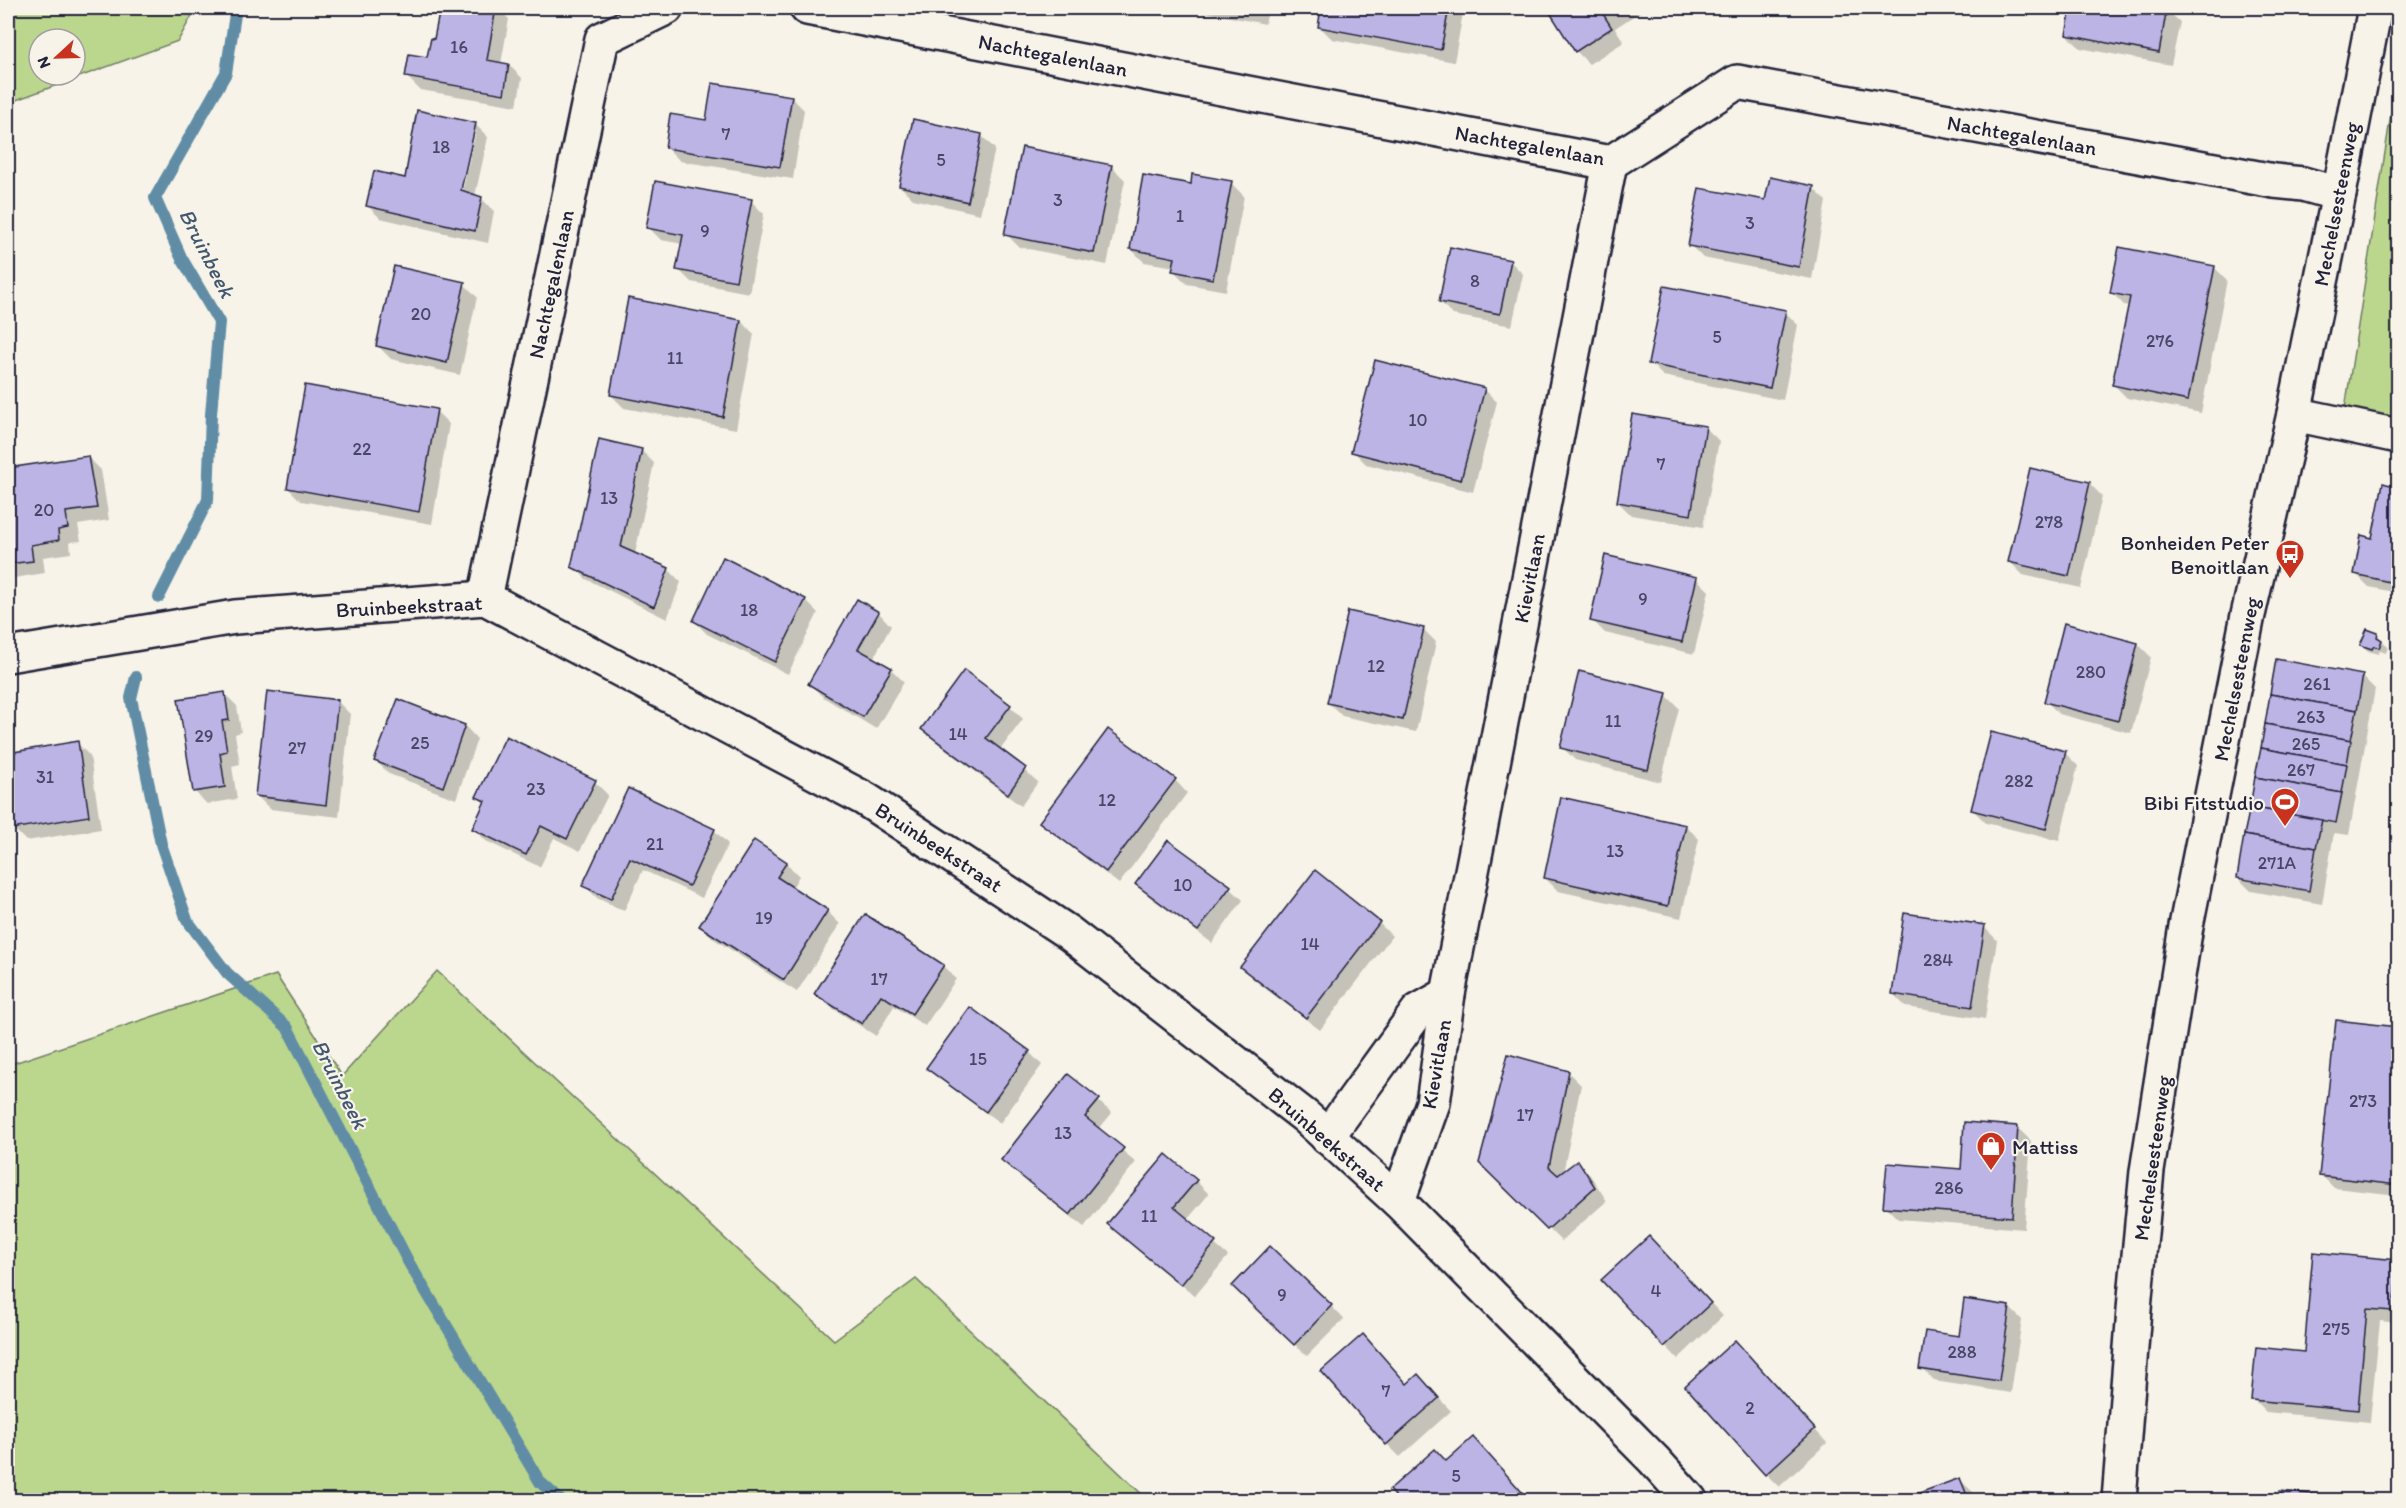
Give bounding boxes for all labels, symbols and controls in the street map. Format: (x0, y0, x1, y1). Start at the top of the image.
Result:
north arrow (27, 27, 87, 87)
street label: Nachtegalenlaan (976, 28, 1130, 82)
house number: 16 (450, 36, 468, 58)
text: N (33, 54, 54, 71)
street label: Nachtegalenlaan (1945, 110, 2099, 160)
street label: Nachtegalenlaan (1453, 120, 1607, 170)
street label: Mechelsesteenweg (2308, 120, 2364, 288)
house number: 7 (722, 123, 731, 145)
house number: 18 (432, 136, 450, 158)
house number: 5 (936, 149, 946, 171)
house number: 3 (1053, 189, 1063, 211)
water label: Bruinbeek (173, 204, 242, 304)
house number: 1 (1176, 205, 1184, 227)
street label: Nachtegalenlaan (523, 207, 579, 361)
house number: 3 (1745, 212, 1755, 234)
house number: 9 (700, 220, 710, 242)
house number: 8 (1470, 270, 1480, 292)
house number: 20 (411, 303, 431, 325)
house number: 5 (1712, 326, 1722, 348)
house number: 276 (2146, 330, 2174, 352)
house number: 11 (667, 347, 683, 369)
house number: 10 (1408, 409, 1428, 431)
house number: 22 (353, 438, 372, 460)
house number: 7 (1657, 453, 1666, 475)
house number: 13 (600, 487, 618, 509)
house number: 20 (34, 499, 54, 521)
house number: 278 (2035, 511, 2063, 533)
place label: Bonheiden Peter Benoitlaan (2120, 530, 2270, 579)
street label: Kievitlaan (1508, 531, 1550, 625)
bus stop icon: Bonheiden Peter Benoitlaan (2274, 538, 2306, 580)
house number: 9 (1638, 588, 1648, 610)
street label: Bruinbeekstraat (335, 590, 483, 622)
street label: Mechelsesteenweg (2208, 595, 2264, 763)
house number: 18 (740, 599, 758, 621)
house number: 12 (1367, 655, 1385, 677)
house number: 280 (2076, 661, 2106, 683)
house number: 261 (2303, 673, 2331, 695)
house number: 263 (2297, 706, 2326, 728)
house number: 11 (1605, 710, 1621, 732)
house number: 14 (948, 723, 968, 745)
house number: 29 (195, 725, 213, 747)
house number: 25 (411, 732, 429, 754)
house number: 265 (2292, 733, 2320, 755)
house number: 27 (288, 737, 306, 759)
house number: 267 (2287, 759, 2315, 781)
house number: 31 (36, 766, 54, 788)
house number: 282 (2005, 770, 2034, 792)
house number: 23 (526, 778, 546, 800)
sports icon: Bibi Fitstudio (2269, 786, 2301, 828)
house number: 12 (1098, 789, 1116, 811)
place label: Bibi Fitstudio (2144, 790, 2264, 815)
street label: Bruinbeekstraat (871, 797, 1007, 898)
house number: 21 (646, 833, 664, 855)
house number: 13 (1606, 840, 1624, 862)
house number: 271A (2258, 852, 2297, 874)
house number: 10 (1173, 874, 1193, 896)
house number: 19 (755, 907, 773, 929)
house number: 14 (1300, 933, 1320, 955)
house number: 284 (1923, 949, 1953, 971)
house number: 17 (870, 968, 888, 990)
street label: Kievitlaan (1416, 1017, 1456, 1111)
water label: Bruinbeek (306, 1035, 375, 1135)
house number: 15 (969, 1048, 987, 1070)
street label: Mechelsesteenweg (2128, 1073, 2176, 1242)
street label: Bruinbeekstraat (1263, 1081, 1391, 1197)
house number: 273 (2349, 1090, 2377, 1112)
house number: 17 (1516, 1104, 1534, 1126)
house number: 13 (1054, 1122, 1072, 1144)
shop icon: Mattiss (1975, 1130, 2007, 1172)
place label: Mattiss (2012, 1134, 2078, 1159)
house number: 286 (1935, 1177, 1963, 1199)
house number: 11 (1141, 1205, 1157, 1227)
house number: 4 (1651, 1280, 1662, 1302)
house number: 9 (1277, 1284, 1287, 1306)
house number: 275 (2322, 1318, 2350, 1340)
house number: 288 (1947, 1341, 1977, 1363)
house number: 7 (1382, 1380, 1391, 1402)
house number: 2 (1745, 1397, 1755, 1419)
house number: 5 (1451, 1465, 1461, 1487)

